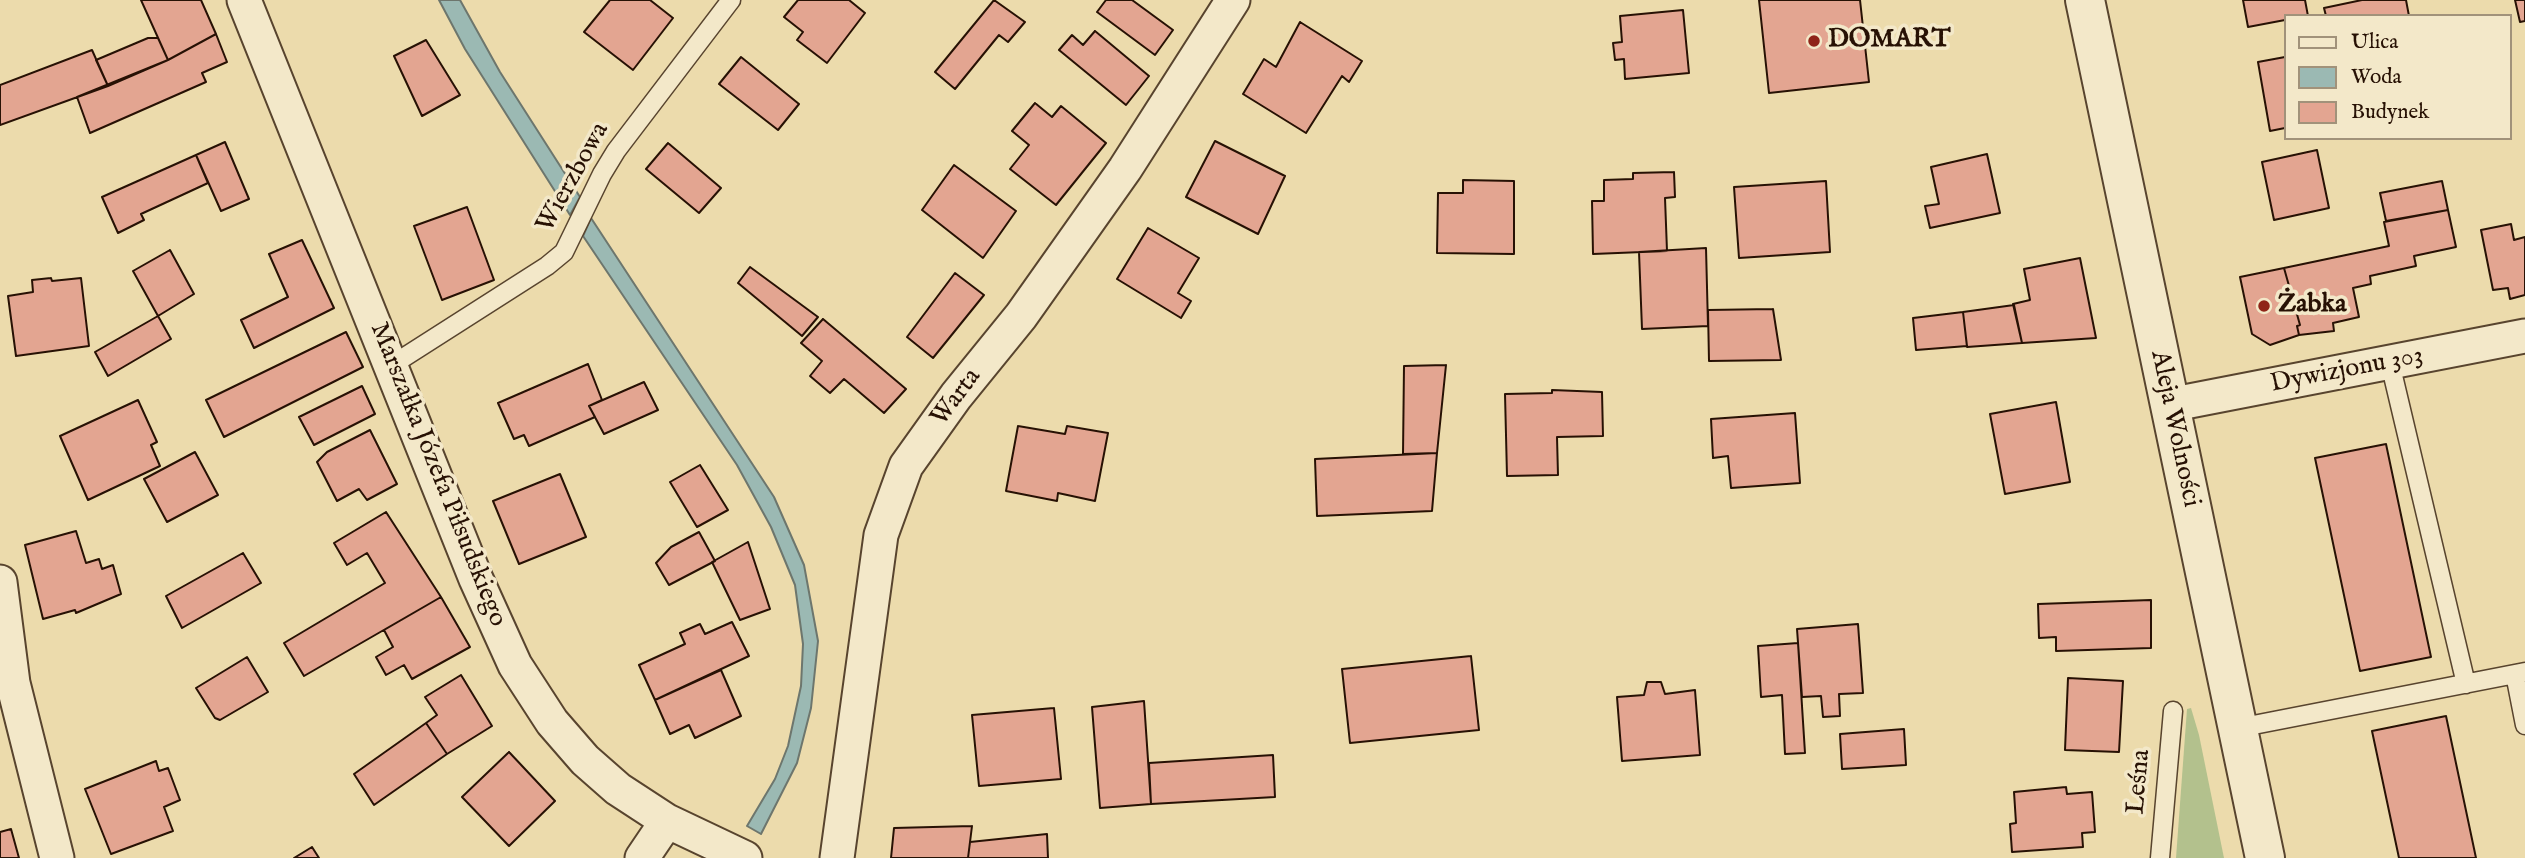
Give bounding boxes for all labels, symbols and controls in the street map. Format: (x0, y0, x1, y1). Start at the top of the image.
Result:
legend (2284, 14, 2511, 140)
place label: DOMART (1828, 25, 1950, 57)
text: Ulica (2351, 29, 2398, 56)
marker: DOMART (1806, 33, 1822, 49)
text: Woda (2351, 64, 2402, 91)
text: Budynek (2351, 99, 2429, 126)
street label: Wierzbowa (531, 117, 617, 239)
place label: Żabka (2278, 290, 2346, 322)
marker: Żabka (2256, 298, 2272, 314)
street label: Marszałka Józefa Piłsudskiego (362, 318, 512, 632)
street label: Dywizjonu 303 (2268, 341, 2426, 401)
street label: Aleja Wolności (2142, 348, 2206, 510)
street label: Warta (925, 363, 989, 433)
street label: Leśna (2122, 748, 2158, 816)

